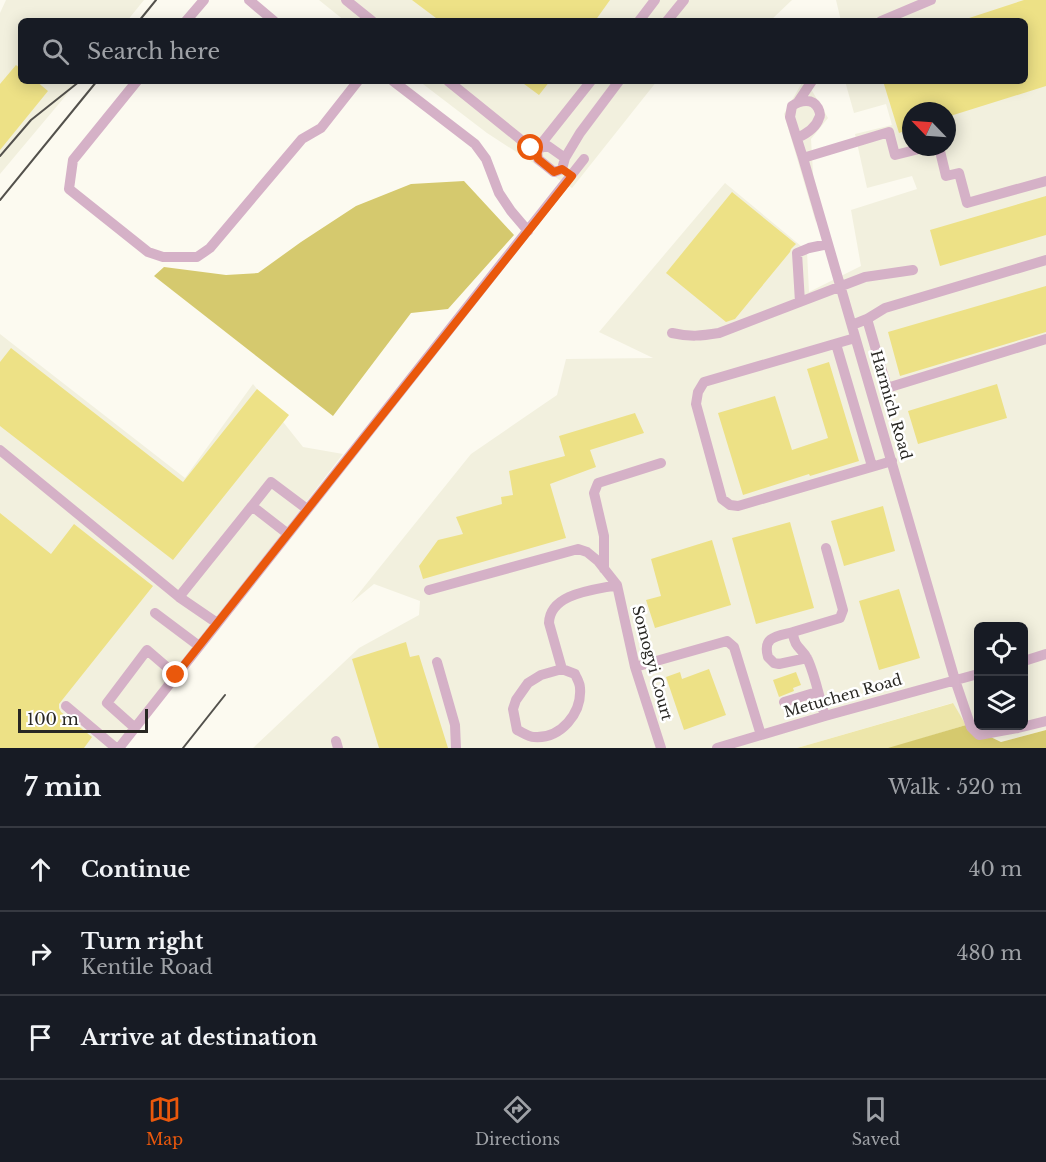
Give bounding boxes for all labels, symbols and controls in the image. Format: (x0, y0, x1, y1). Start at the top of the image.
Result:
search box (18, 18, 1028, 84)
icon: search (39, 35, 72, 68)
text: Search here (87, 38, 220, 65)
north arrow (902, 102, 956, 156)
route start (517, 134, 543, 160)
street label: Harmich Road (867, 348, 916, 462)
street label: Somogyi Court (628, 603, 677, 723)
map controls (974, 622, 1028, 730)
button: locate (974, 622, 1028, 676)
route end (162, 661, 188, 687)
street label: Metuchen Road (782, 670, 904, 721)
button: layers (974, 676, 1028, 730)
scale bar (18, 706, 148, 734)
text: 100 m (27, 709, 79, 729)
text: 7 min (24, 771, 101, 803)
text: Walk · 520 m (888, 775, 1022, 799)
icon: ahead (24, 853, 57, 886)
text: Continue (81, 856, 190, 883)
text: 40 m (969, 857, 1022, 881)
text: Turn right (81, 928, 203, 955)
icon: right (24, 937, 57, 970)
text: 480 m (957, 941, 1022, 965)
text: Kentile Road (81, 955, 213, 979)
icon: arrive (24, 1021, 57, 1054)
text: Arrive at destination (81, 1024, 318, 1051)
tab: Map (146, 1093, 183, 1149)
tab: Directions (475, 1093, 560, 1149)
tab: Saved (852, 1093, 900, 1149)

